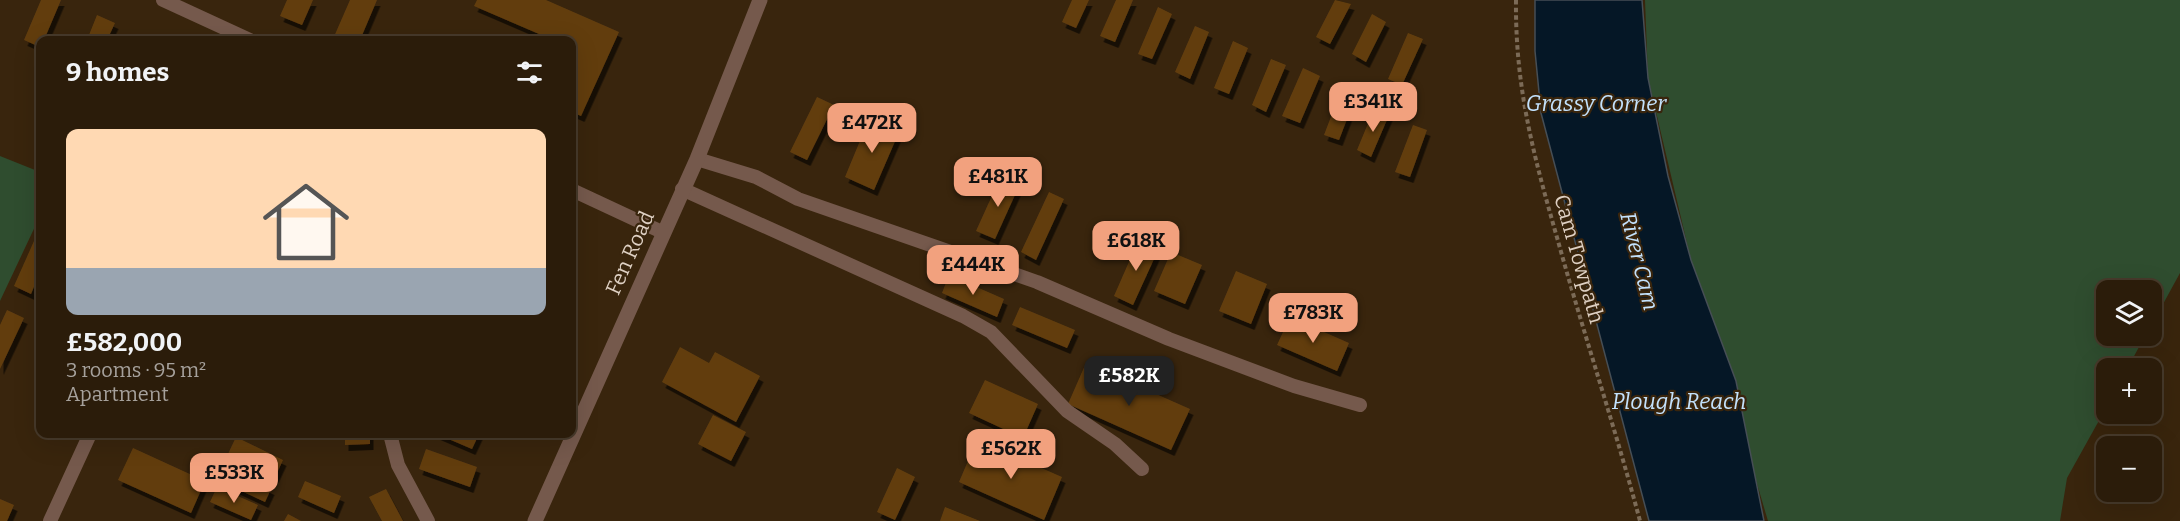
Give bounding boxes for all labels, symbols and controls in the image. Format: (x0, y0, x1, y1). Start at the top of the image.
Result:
icon: filters (513, 56, 546, 89)
text: 9 homes (66, 57, 169, 88)
pin: £341K (1331, 82, 1415, 133)
text: £341K (1343, 89, 1403, 113)
water label: Grassy Corner (1526, 90, 1667, 117)
pin: £472K (830, 103, 914, 154)
text: £472K (841, 110, 903, 134)
pin: £481K (956, 157, 1040, 208)
text: £481K (968, 164, 1028, 188)
icon: home (252, 168, 360, 276)
street label: Cam Towpath (1548, 192, 1610, 326)
street label: Fen Road (600, 207, 660, 299)
water label: River Cam (1614, 209, 1665, 313)
pin: £618K (1094, 221, 1178, 272)
text: £618K (1106, 228, 1166, 252)
pin: £444K (931, 245, 1015, 296)
text: £444K (941, 252, 1005, 276)
map controls (2096, 280, 2162, 502)
button: layers (2096, 280, 2162, 346)
pin: £783K (1271, 293, 1355, 344)
text: £783K (1283, 300, 1343, 324)
text: £582,000 (66, 327, 182, 358)
pin: £582K (1087, 356, 1171, 407)
text: 3 rooms · 95 m² (66, 358, 206, 382)
button: + (2096, 358, 2162, 424)
text: £582K (1098, 363, 1160, 387)
text: Apartment (66, 382, 169, 406)
water label: Plough Reach (1612, 388, 1746, 415)
pin: £562K (969, 429, 1053, 480)
text: £562K (980, 436, 1042, 460)
button: − (2096, 436, 2162, 502)
pin: £533K (192, 453, 276, 504)
text: £533K (204, 460, 264, 484)

